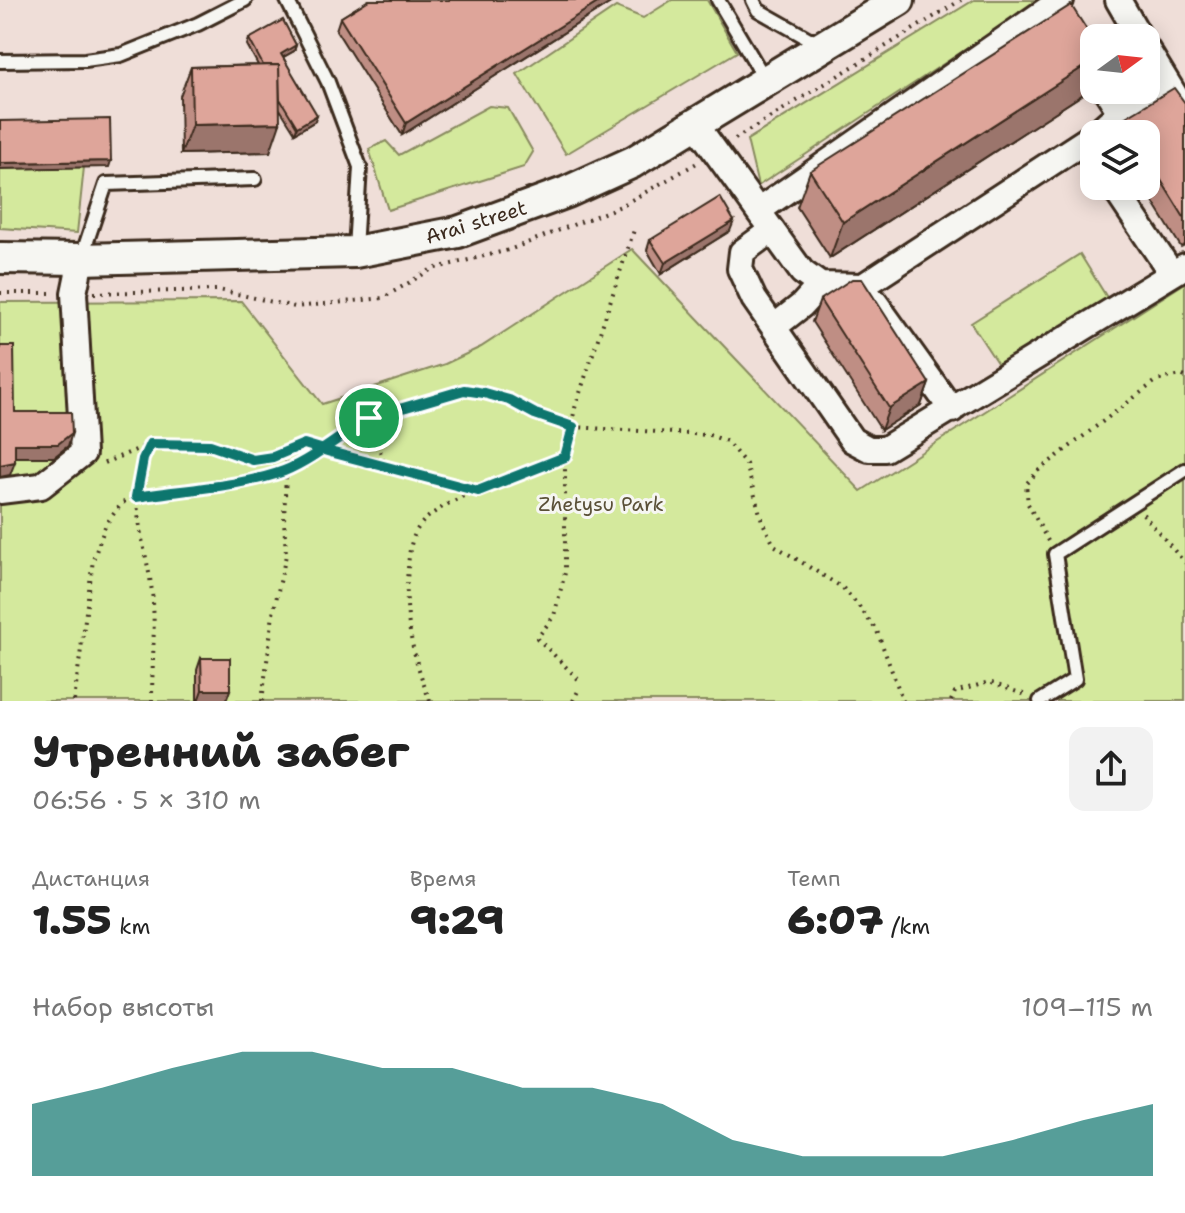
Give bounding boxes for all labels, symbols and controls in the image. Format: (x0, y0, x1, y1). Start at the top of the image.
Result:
north arrow (1080, 24, 1160, 104)
map controls (1080, 24, 1160, 200)
button: layers (1080, 120, 1160, 200)
street label: Arai street (422, 194, 530, 250)
pin (335, 384, 403, 452)
icon: arrive (347, 396, 391, 440)
park label: Zhetysu Park (538, 491, 664, 517)
text: Утренний забег (32, 722, 410, 781)
button: share (1069, 727, 1153, 811)
text: 06:56 · 5 × 310 m (32, 782, 261, 817)
text: Дистанция (32, 864, 150, 893)
text: Время (410, 864, 477, 893)
text: Темп (787, 864, 841, 893)
text: 1.55 (32, 893, 112, 947)
text: 9:29 (410, 893, 505, 947)
text: 6:07 (787, 893, 883, 947)
text: km (112, 912, 150, 941)
text: /km (883, 912, 930, 941)
text: Набор высоты (32, 989, 214, 1024)
text: 109–115 m (1021, 989, 1153, 1024)

